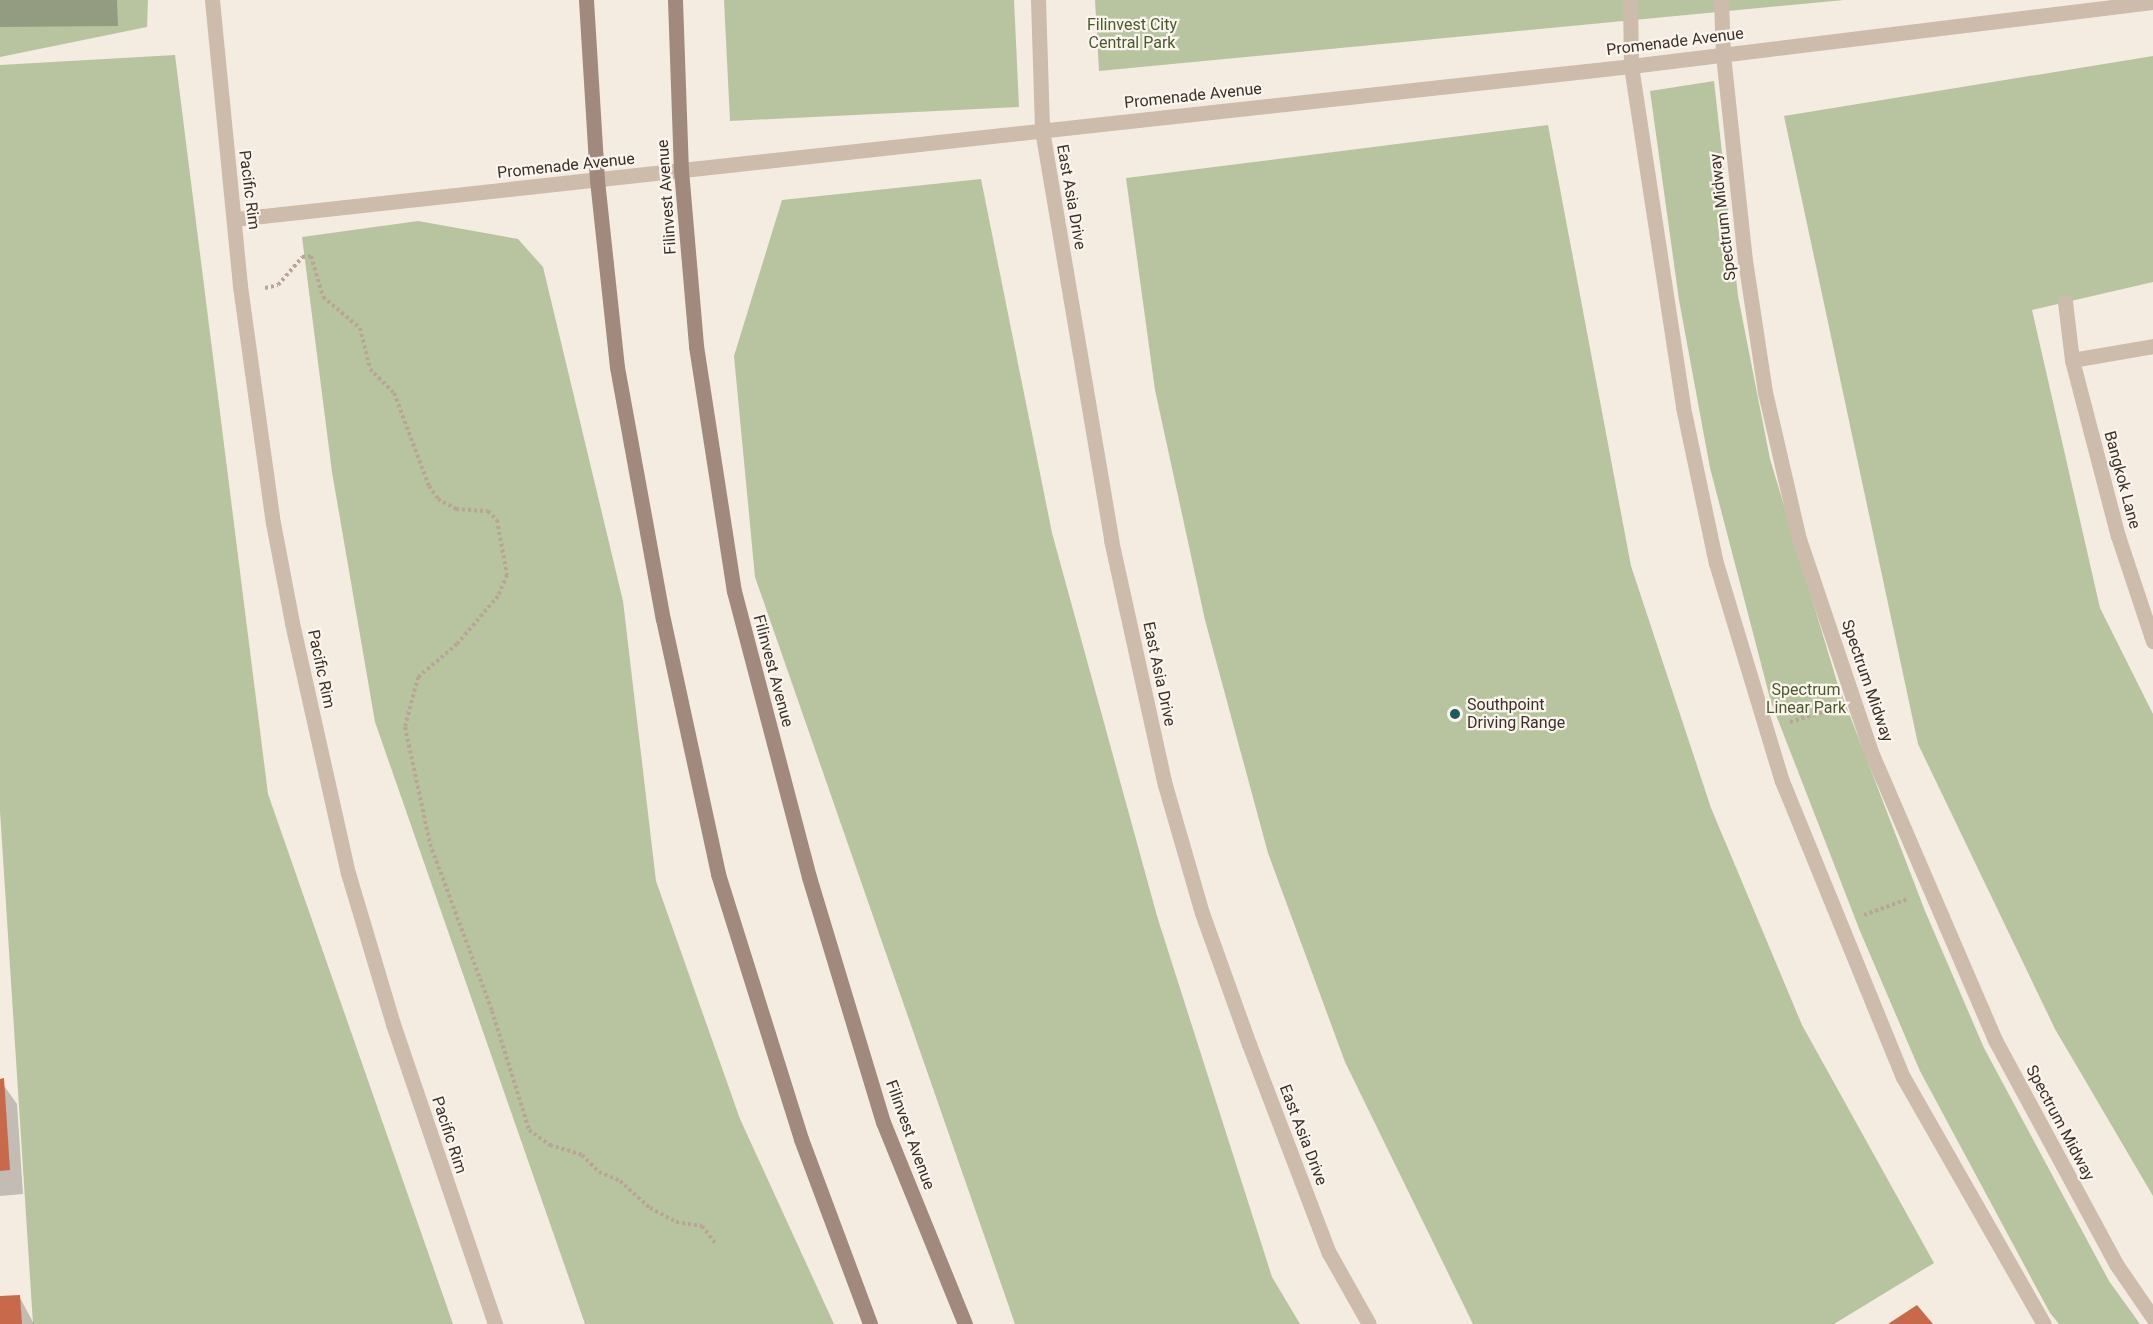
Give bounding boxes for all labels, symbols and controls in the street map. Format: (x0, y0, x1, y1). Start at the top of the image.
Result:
park label: Filinvest City Central Park (1087, 15, 1177, 53)
street label: Promenade Avenue (1605, 24, 1745, 60)
street label: Promenade Avenue (1123, 79, 1263, 113)
street label: Filinvest Avenue (653, 139, 681, 255)
street label: East Asia Drive (1052, 143, 1090, 251)
street label: Pacific Rim (235, 149, 263, 231)
street label: Promenade Avenue (496, 149, 636, 183)
street label: Spectrum Midway (1706, 152, 1740, 282)
street label: Bangkok Lane (2100, 429, 2144, 531)
street label: Filinvest Avenue (749, 613, 797, 729)
street label: Spectrum Midway (1837, 617, 1897, 745)
street label: East Asia Drive (1139, 620, 1179, 728)
street label: Pacific Rim (303, 628, 339, 710)
park label: Spectrum Linear Park (1766, 680, 1846, 718)
place label: Southpoint Driving Range (1467, 695, 1565, 733)
marker: Southpoint Driving Range (1448, 707, 1462, 721)
street label: Spectrum Midway (2022, 1062, 2098, 1184)
street label: Filinvest Avenue (881, 1078, 939, 1192)
street label: East Asia Drive (1275, 1082, 1331, 1188)
street label: Pacific Rim (428, 1094, 470, 1176)

